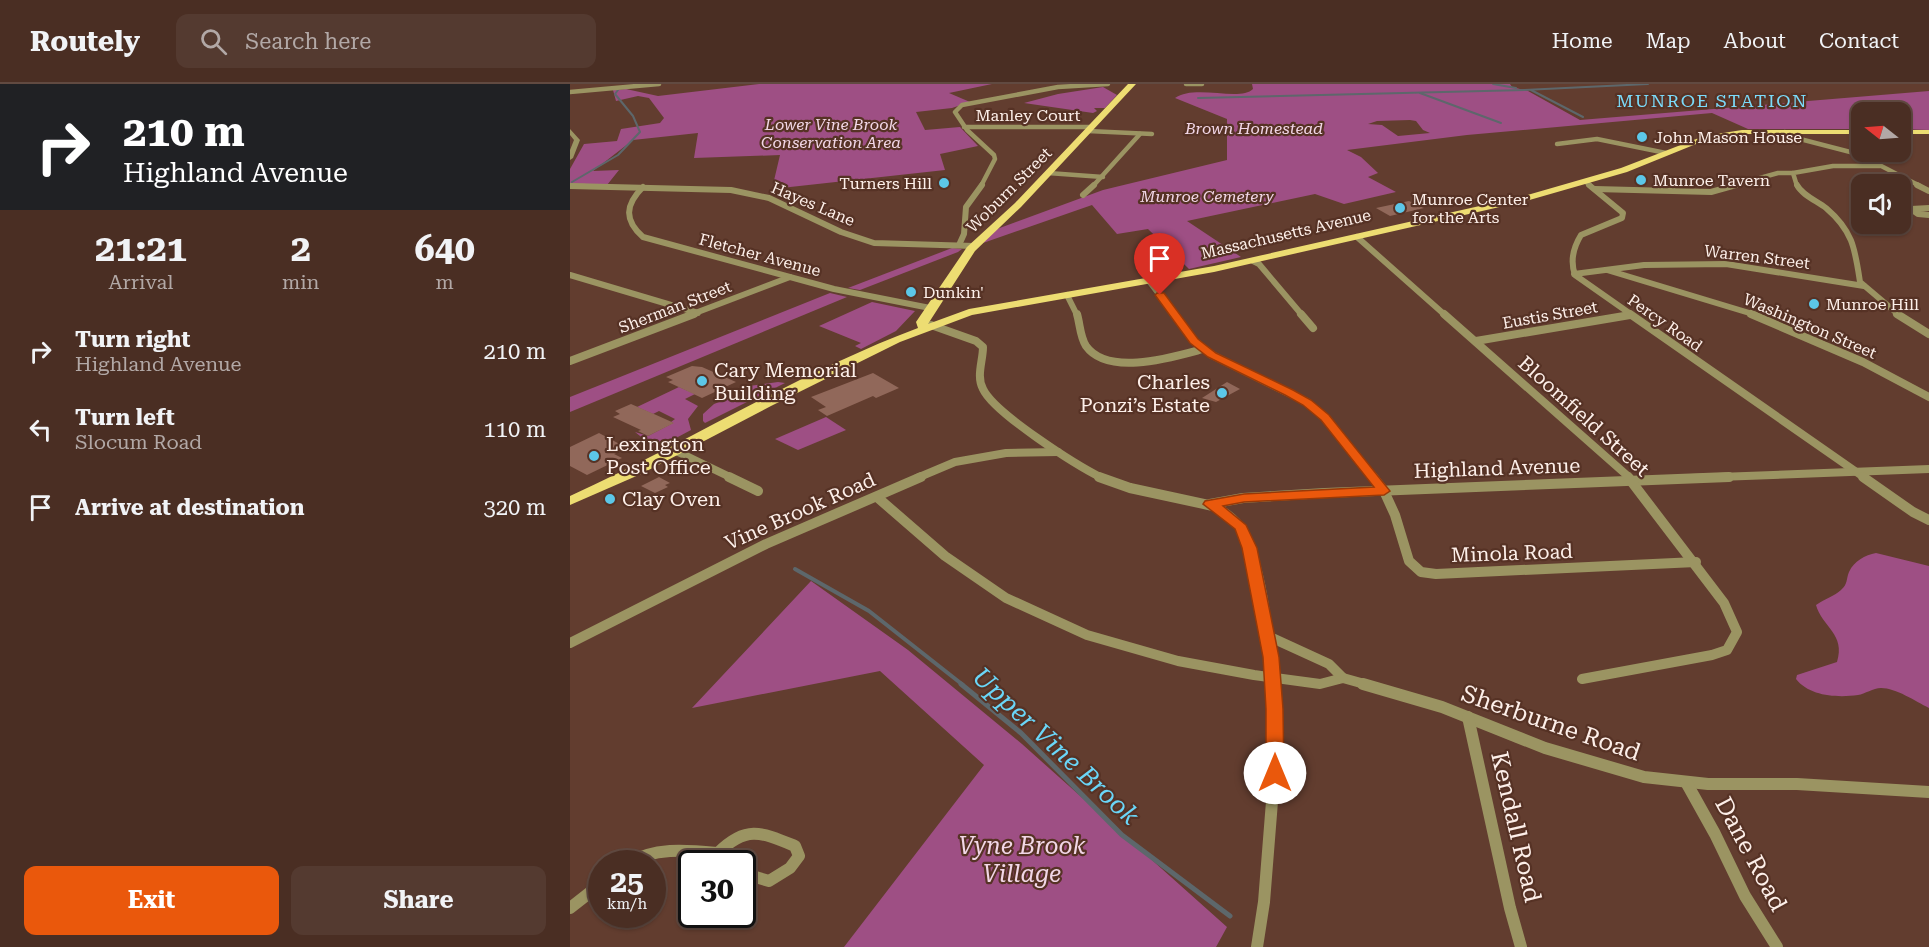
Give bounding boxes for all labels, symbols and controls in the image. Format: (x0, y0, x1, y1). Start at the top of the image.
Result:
search box (176, 14, 596, 68)
text: Routely (30, 25, 140, 58)
icon: search (197, 25, 230, 58)
text: Search here (245, 29, 371, 54)
text: Home (1552, 29, 1613, 53)
text: Map (1646, 29, 1691, 53)
text: About (1724, 29, 1786, 53)
text: Contact (1819, 29, 1899, 53)
district label: MUNROE STATION (1616, 90, 1808, 111)
north arrow (1851, 102, 1911, 162)
map controls (1851, 102, 1911, 234)
street label: Manley Court (975, 106, 1081, 125)
text: 210 m (123, 107, 245, 156)
icon: right (24, 108, 102, 186)
park label: Lower Vine Brook Conservation Area (761, 115, 901, 152)
park label: Brown Homestead (1184, 119, 1323, 138)
place label: John Mason House (1654, 128, 1802, 147)
marker: John Mason House (1635, 130, 1649, 144)
street label: Woburn Street (962, 143, 1056, 237)
text: Highland Avenue (123, 157, 348, 189)
place label: Munroe Tavern (1653, 171, 1770, 190)
marker: Munroe Tavern (1634, 173, 1648, 187)
place label: Turners Hill (839, 174, 932, 193)
button: sound (1851, 174, 1911, 234)
marker: Turners Hill (937, 176, 951, 190)
street label: Hayes Lane (768, 178, 858, 230)
park label: Munroe Cemetery (1139, 187, 1274, 206)
place label: Munroe Center for the Arts (1412, 190, 1529, 227)
marker: Munroe Center for the Arts (1393, 201, 1407, 215)
street label: Massachusetts Avenue (1199, 205, 1373, 263)
text: 21:21 (95, 228, 187, 270)
text: 2 (291, 228, 311, 270)
text: 640 (415, 228, 475, 270)
street label: Fletcher Avenue (697, 230, 823, 280)
pin (1134, 233, 1185, 295)
street label: Warren Street (1703, 241, 1811, 273)
icon: arrive (1143, 242, 1176, 275)
text: Arrival (108, 270, 173, 294)
text: min (282, 270, 319, 294)
text: m (436, 270, 454, 294)
street label: Sherman Street (616, 277, 734, 337)
place label: Dunkin' (923, 283, 984, 302)
marker: Dunkin' (904, 285, 918, 299)
street label: Washington Street (1741, 289, 1879, 363)
street label: Percy Road (1624, 290, 1706, 356)
place label: Munroe Hill (1826, 295, 1919, 314)
street label: Eustis Street (1501, 297, 1599, 333)
marker: Munroe Hill (1807, 297, 1821, 311)
text: Turn right (75, 327, 190, 352)
icon: right (24, 335, 57, 368)
text: 210 m (483, 339, 546, 364)
street label: Bloomfield Street (1514, 351, 1655, 482)
text: Highland Avenue (75, 352, 242, 376)
place label: Cary Memorial Building (714, 358, 857, 405)
place label: Charles Ponzi’s Estate (1080, 370, 1210, 417)
marker: Cary Memorial Building (695, 374, 709, 388)
marker: Charles Ponzi’s Estate (1215, 386, 1229, 400)
text: Turn left (75, 405, 175, 430)
icon: left (24, 413, 57, 446)
text: 110 m (483, 417, 546, 442)
text: Slocum Road (75, 430, 202, 454)
place label: Lexington Post Office (606, 432, 711, 479)
marker: Lexington Post Office (587, 449, 601, 463)
street label: Highland Avenue (1413, 453, 1581, 483)
street label: Vine Brook Road (721, 467, 879, 555)
place label: Clay Oven (622, 487, 721, 511)
icon: arrive (24, 491, 57, 524)
marker: Clay Oven (603, 492, 617, 506)
text: Arrive at destination (75, 495, 304, 520)
text: 320 m (483, 495, 546, 520)
street label: Minola Road (1451, 539, 1573, 567)
water label: Upper Vine Brook (967, 661, 1146, 831)
street label: Sherburne Road (1458, 679, 1644, 767)
position arrow (1243, 741, 1307, 805)
street label: Kendall Road (1485, 749, 1547, 905)
street label: Dane Road (1709, 792, 1793, 916)
park label: Vyne Brook Village (958, 832, 1086, 888)
speed limit sign: 30 (678, 850, 756, 928)
text: 25 (610, 864, 644, 899)
button: Exit (24, 866, 279, 935)
button: Share (291, 866, 546, 935)
text: km/h (607, 895, 647, 913)

